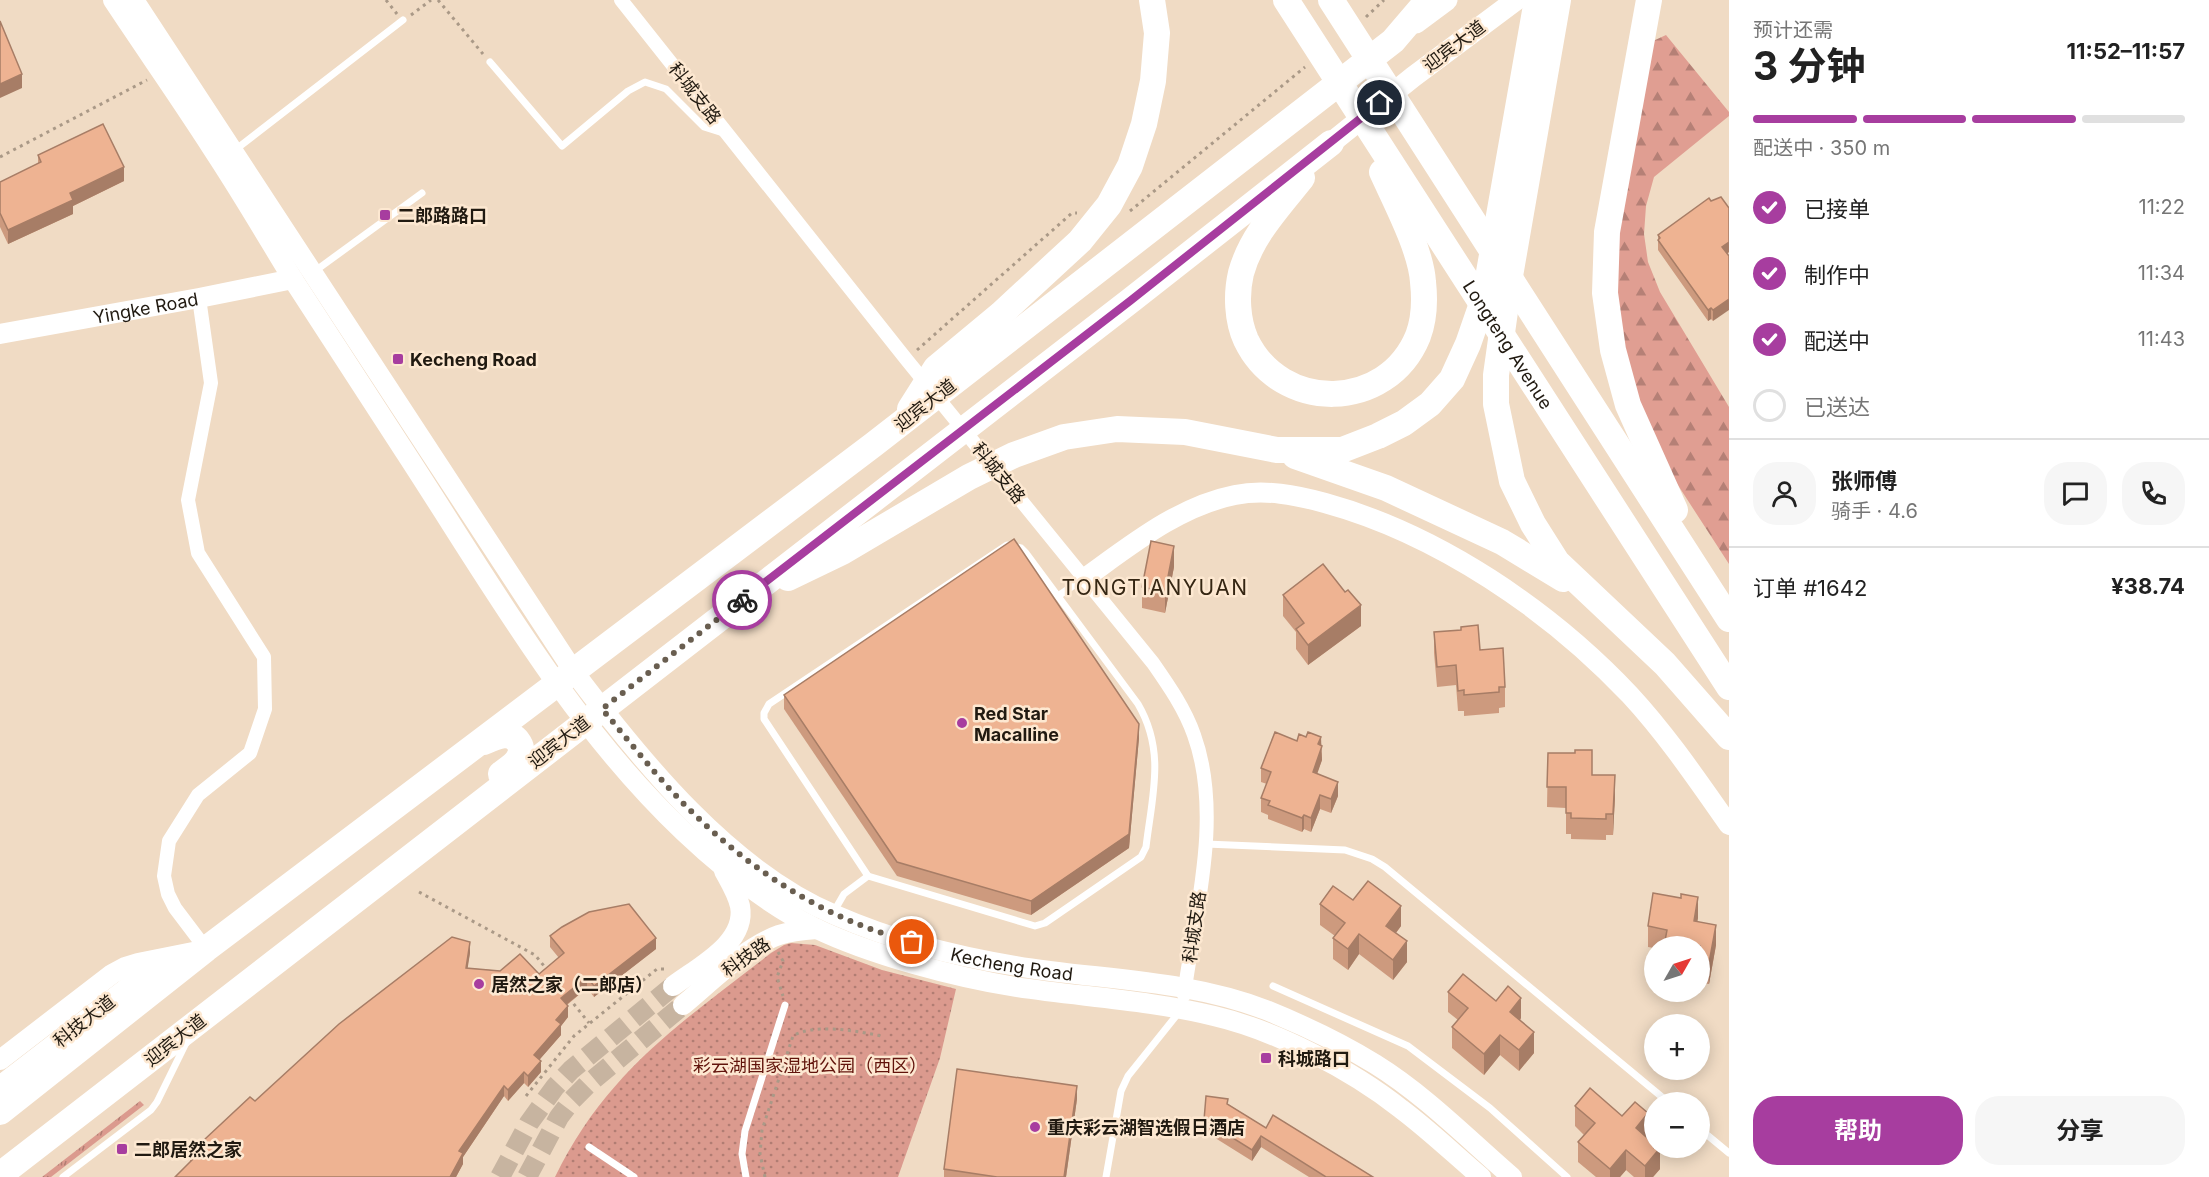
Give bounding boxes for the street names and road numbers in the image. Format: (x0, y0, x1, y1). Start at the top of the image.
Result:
street label: 迎宾大道 (1419, 16, 1489, 76)
street label: 科城支路 (665, 58, 725, 128)
street label: Longteng Avenue (1459, 276, 1557, 413)
street label: Yingke Road (91, 288, 200, 327)
street label: 迎宾大道 (890, 375, 960, 435)
street label: 科城支路 (968, 438, 1030, 508)
street label: 迎宾大道 (524, 712, 594, 772)
street label: 科城支路 (1179, 890, 1209, 964)
street label: 科技路 (718, 933, 774, 981)
street label: Kecheng Road (949, 943, 1074, 984)
street label: 科技大道 (49, 991, 119, 1051)
street label: 迎宾大道 (140, 1010, 210, 1070)

